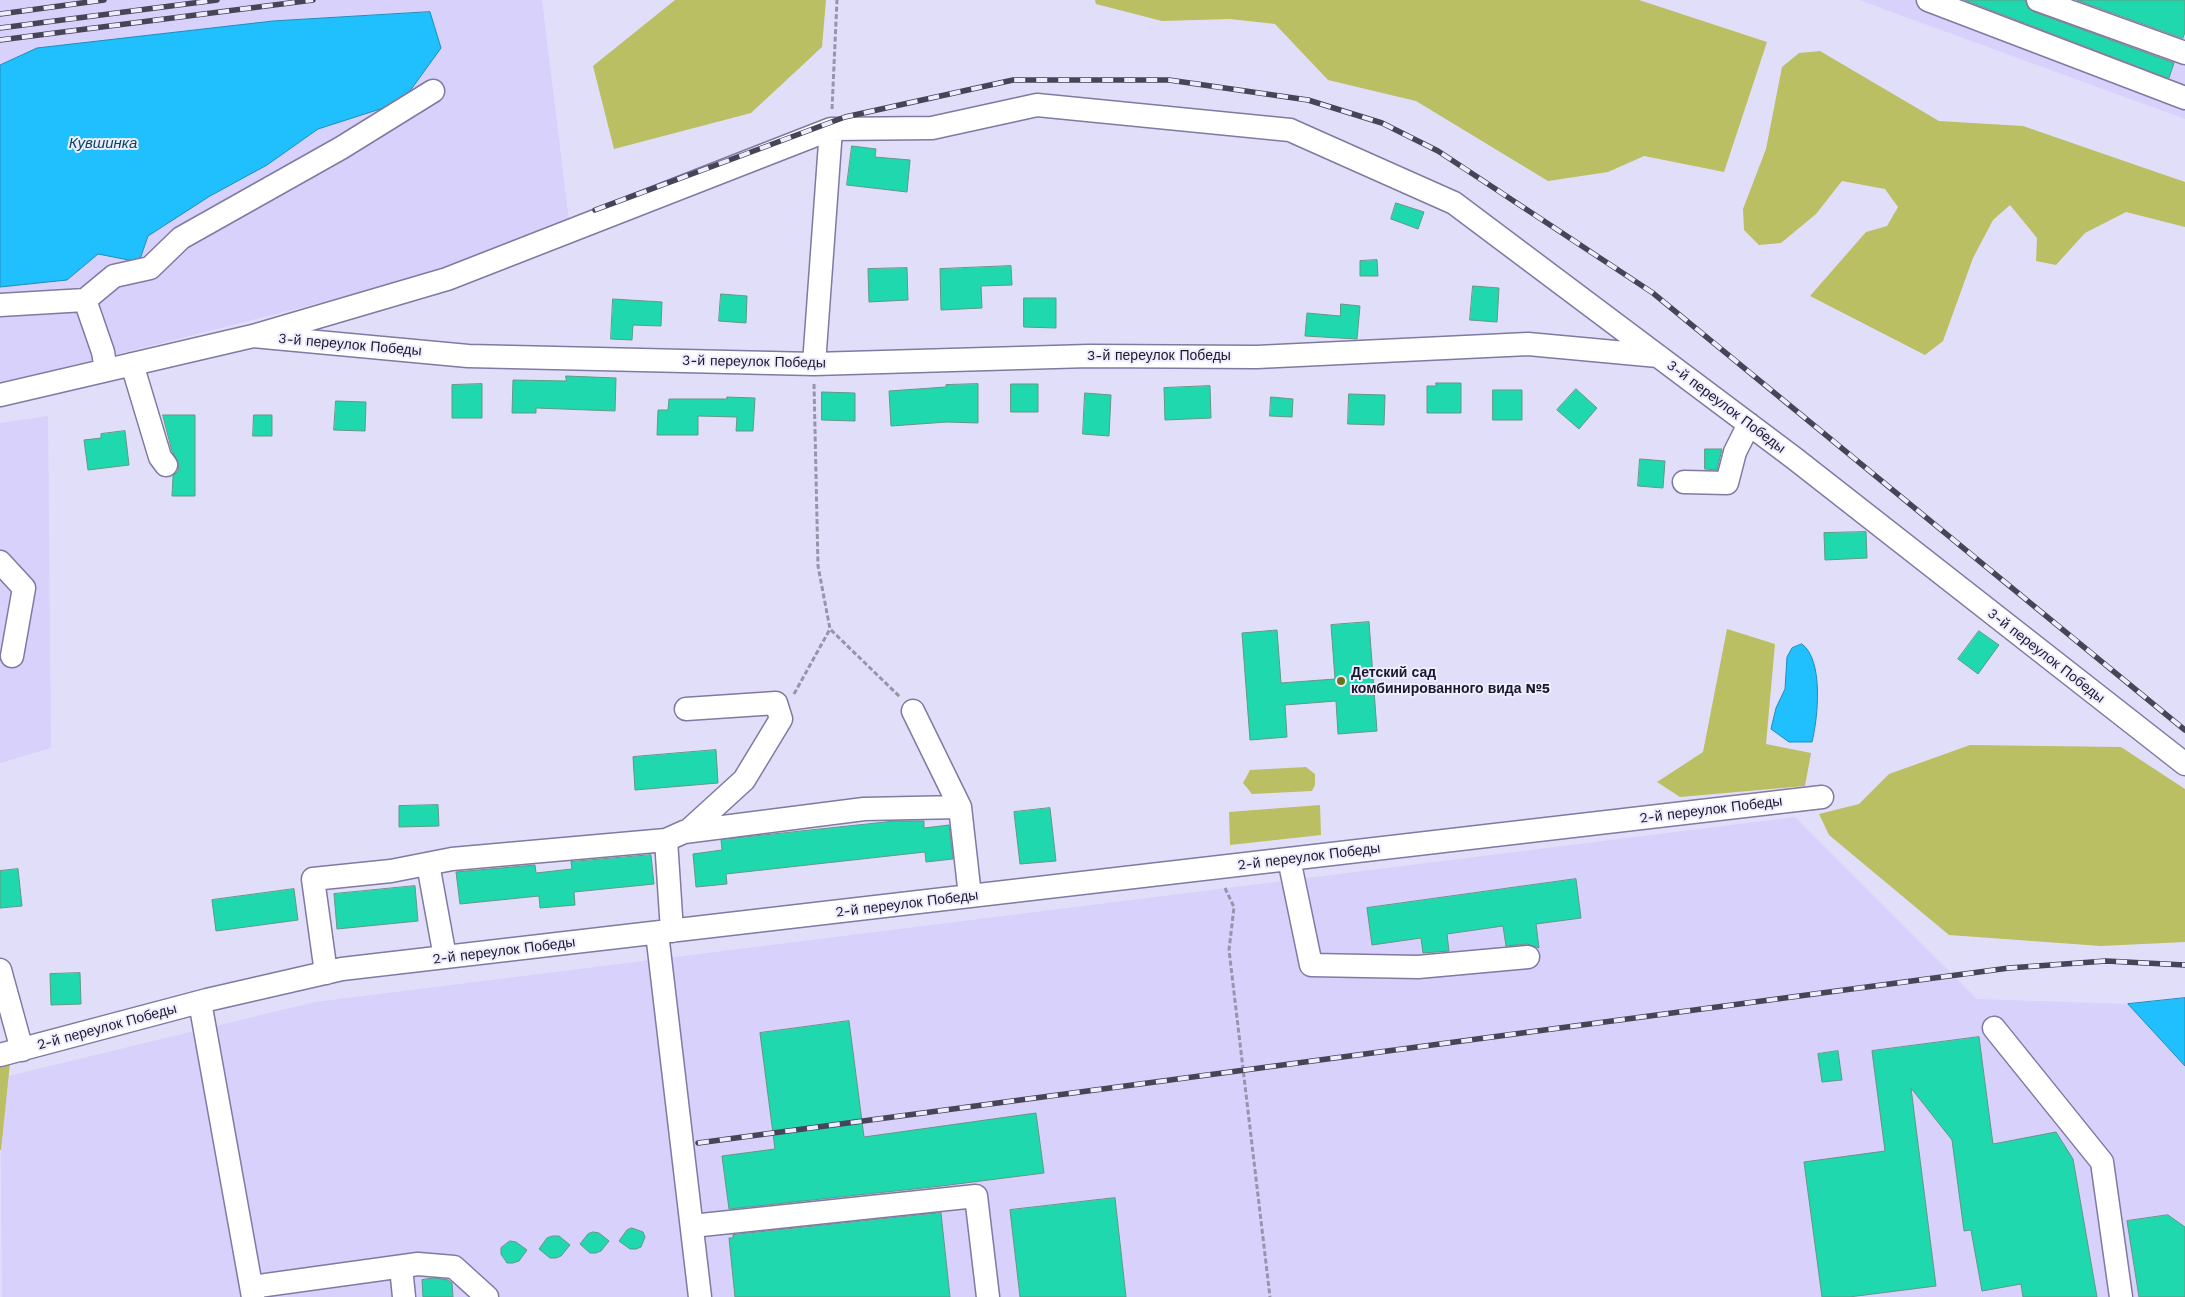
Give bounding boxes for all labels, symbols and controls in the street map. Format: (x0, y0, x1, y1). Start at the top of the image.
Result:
water label: Кувшинка (69, 135, 137, 153)
street label: 3-й переулок Победы (278, 330, 422, 360)
street label: 3-й переулок Победы (1087, 348, 1231, 364)
street label: 3-й переулок Победы (682, 352, 826, 372)
street label: 3-й переулок Победы (1664, 357, 1788, 457)
street label: 3-й переулок Победы (1984, 605, 2108, 707)
place label: Детский сад комбинированного вида №5 (1351, 665, 1550, 698)
marker: Детский сад комбинированного вида №5 (1335, 675, 1347, 687)
street label: 2-й переулок Победы (1639, 793, 1783, 827)
street label: 2-й переулок Победы (1237, 840, 1381, 874)
street label: 2-й переулок Победы (835, 887, 979, 921)
street label: 2-й переулок Победы (432, 934, 576, 968)
street label: 2-й переулок Победы (36, 1000, 178, 1054)

